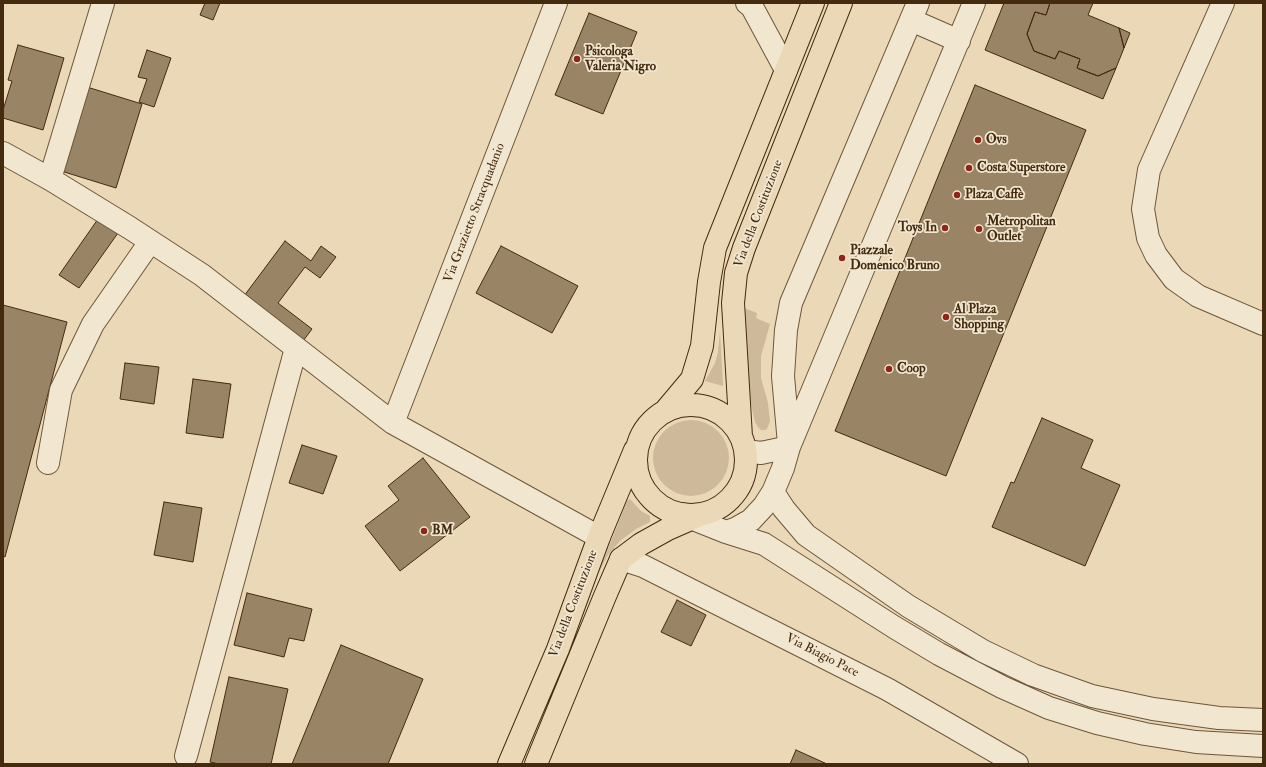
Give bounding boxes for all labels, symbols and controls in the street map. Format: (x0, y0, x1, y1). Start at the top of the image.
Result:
place label: Psicologa Valeria Nigro (585, 44, 656, 75)
marker: Psicologa Valeria Nigro (572, 54, 582, 64)
place label: Ovs (986, 132, 1007, 148)
marker: Ovs (973, 135, 983, 145)
street label: Via Grazietto Stracquadanio (441, 141, 509, 285)
street label: Via della Costituzione (731, 158, 787, 270)
place label: Costa Superstore (977, 160, 1065, 176)
marker: Costa Superstore (964, 163, 974, 173)
place label: Plaza Caffè (965, 187, 1023, 203)
marker: Plaza Caffè (952, 190, 962, 200)
place label: Metropolitan Outlet (987, 214, 1056, 245)
place label: Toys In (898, 220, 937, 236)
marker: Toys In (940, 223, 950, 233)
marker: Metropolitan Outlet (974, 224, 984, 234)
place label: Piazzale Domenico Bruno (850, 243, 940, 274)
marker: Piazzale Domenico Bruno (837, 253, 847, 263)
place label: Al Plaza Shopping (954, 302, 1004, 333)
marker: Al Plaza Shopping (941, 312, 951, 322)
place label: Coop (897, 361, 926, 377)
marker: Coop (884, 364, 894, 374)
place label: BM (432, 523, 453, 539)
marker: BM (419, 526, 429, 536)
street label: Via della Costituzione (546, 548, 602, 660)
street label: Via Biagio Pace (783, 631, 861, 681)

